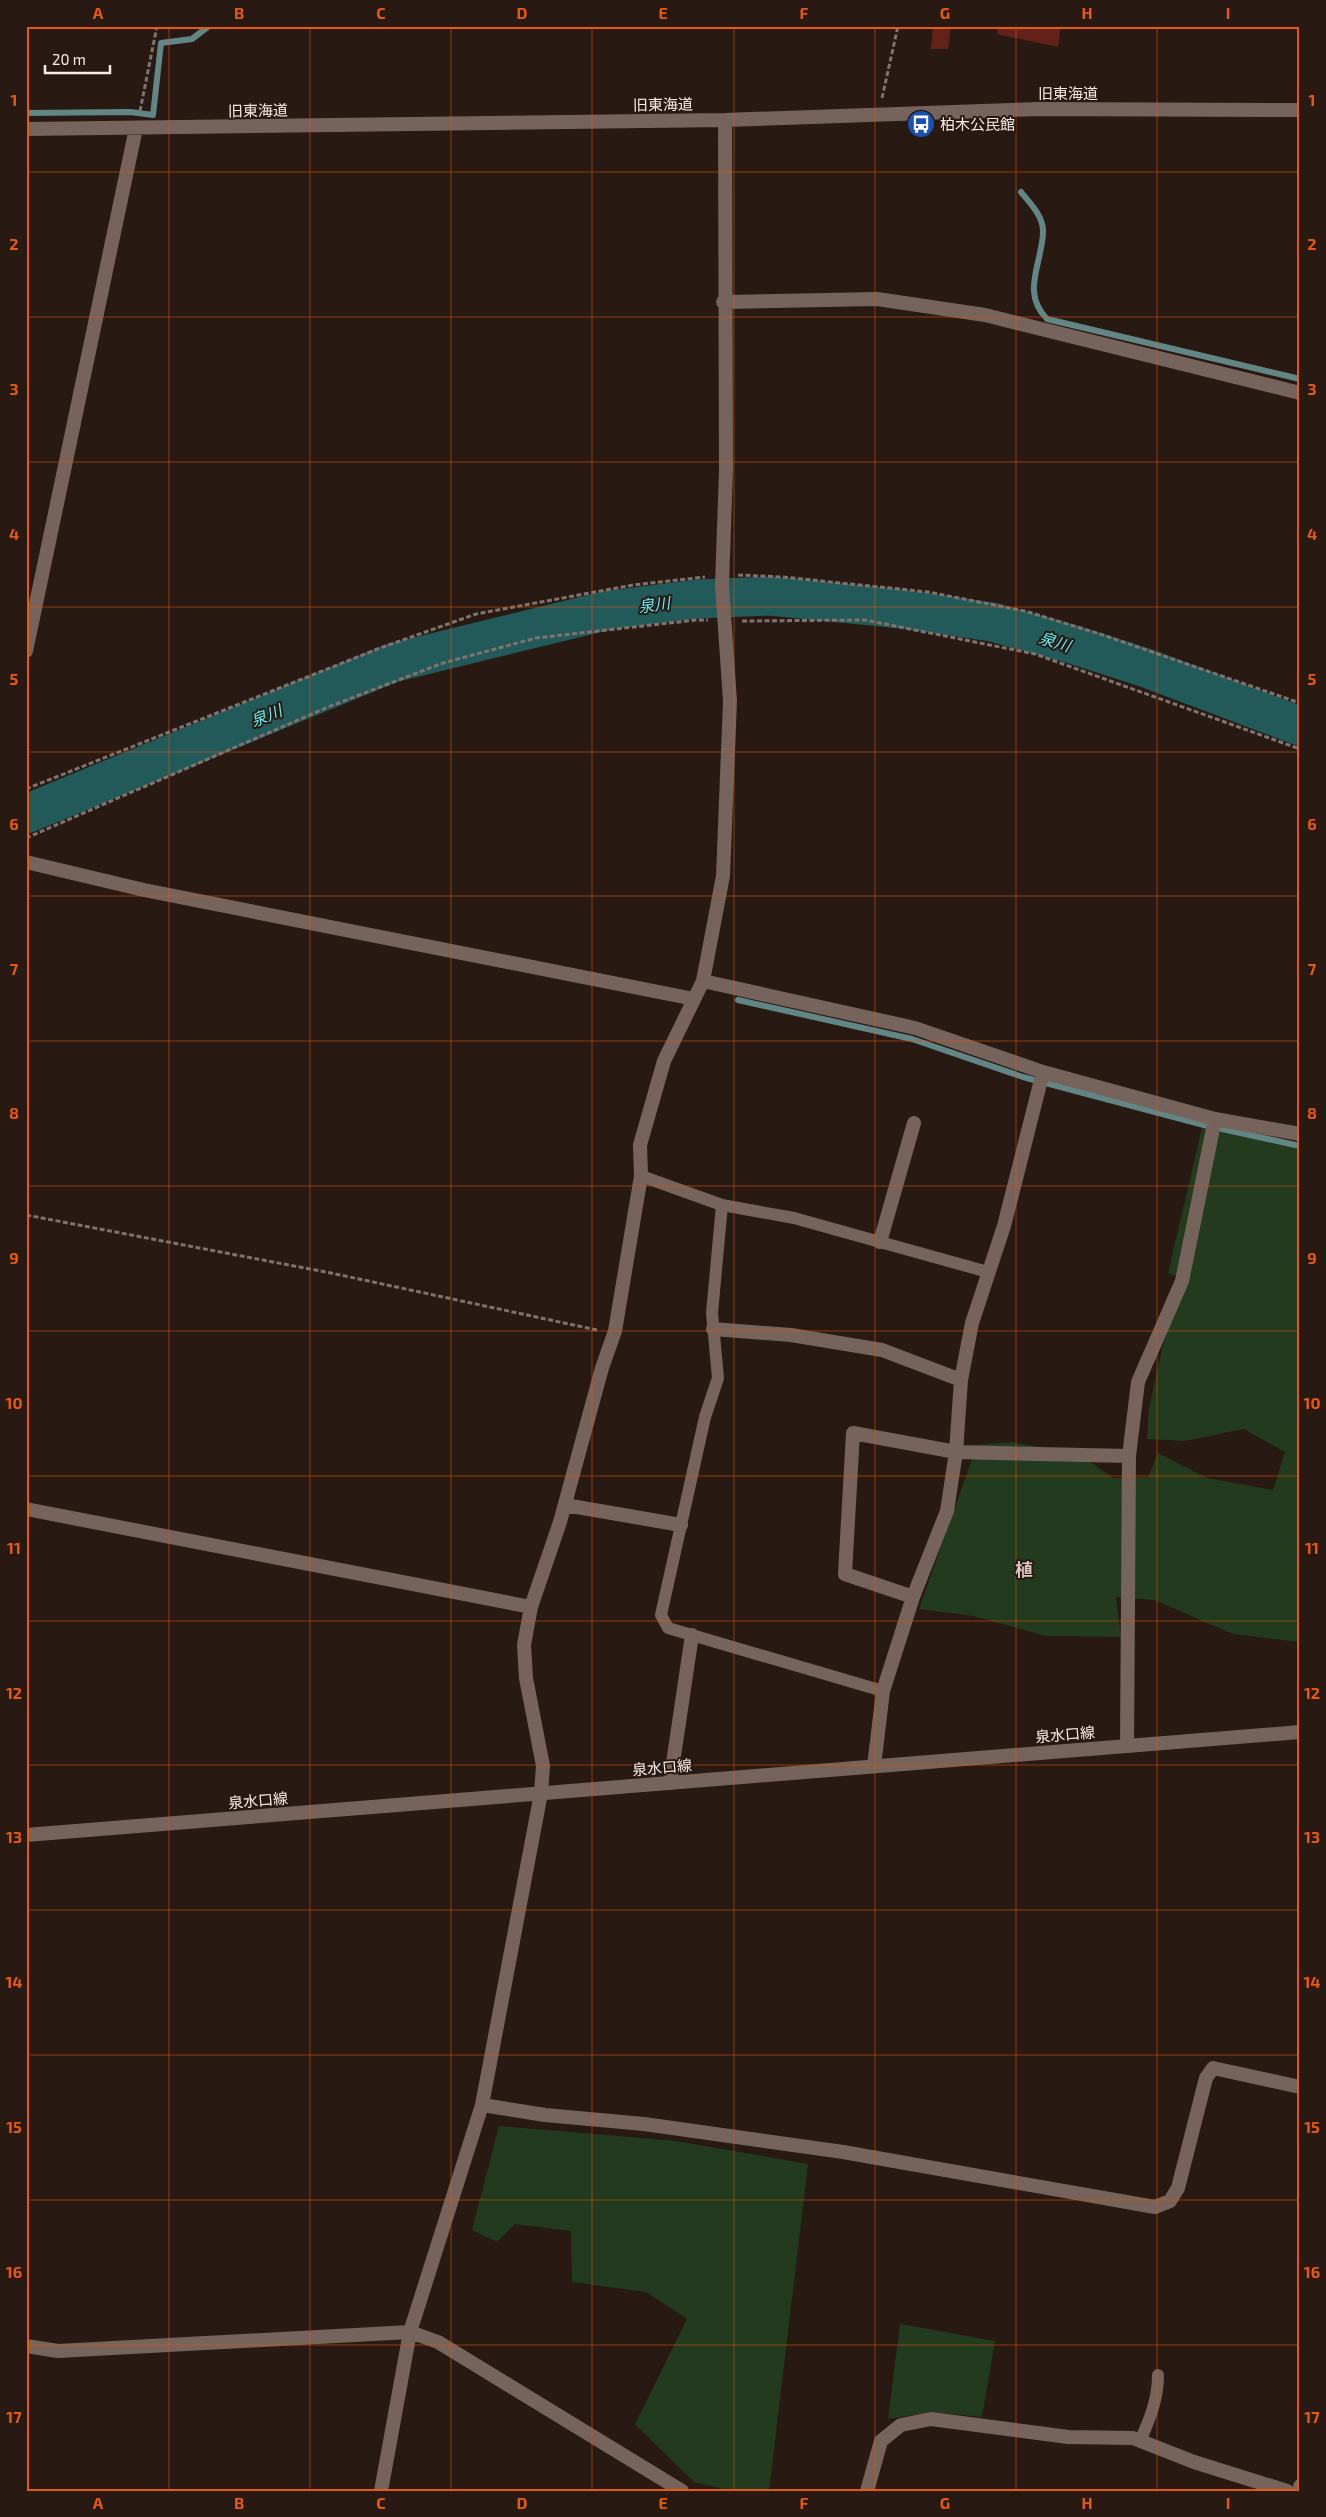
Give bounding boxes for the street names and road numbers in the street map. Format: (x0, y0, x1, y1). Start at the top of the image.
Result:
street label: 旧東海道 (1038, 84, 1098, 102)
street label: 旧東海道 (633, 94, 693, 114)
street label: 旧東海道 (228, 100, 288, 120)
street label: 泉水口線 (1034, 1722, 1096, 1746)
street label: 泉水口線 (631, 1755, 693, 1779)
street label: 泉水口線 (227, 1788, 289, 1812)

